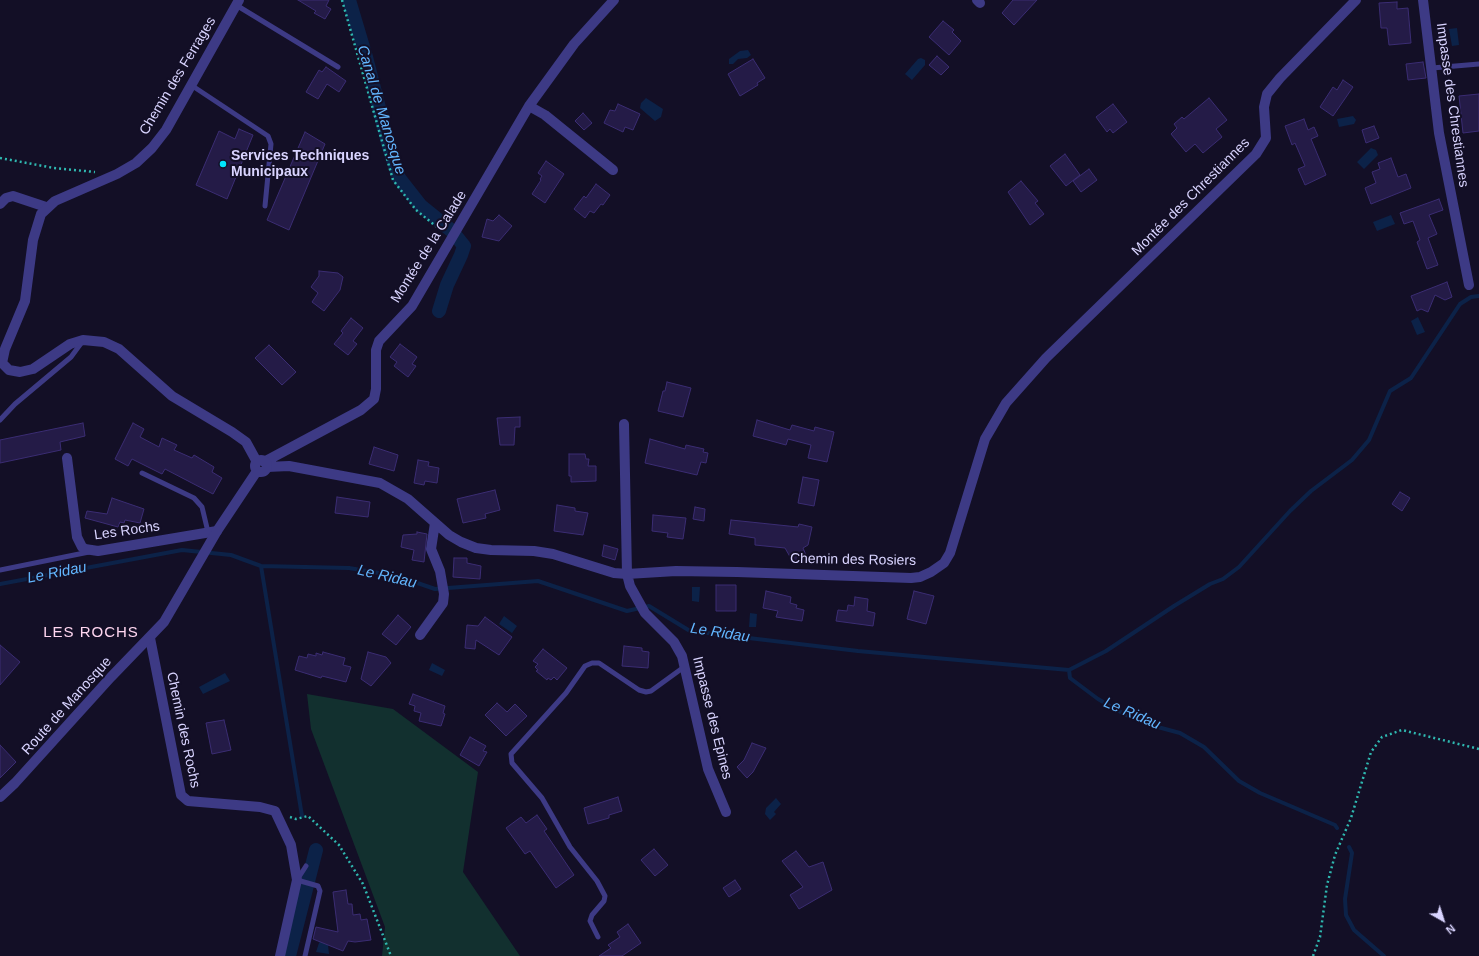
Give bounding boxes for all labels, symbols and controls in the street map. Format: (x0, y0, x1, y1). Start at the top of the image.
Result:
street label: Chemin des Ferrages (136, 14, 220, 138)
street label: Impasse des Chrestiannes (1432, 22, 1472, 188)
water label: Canal de Manosque (353, 43, 409, 177)
street label: Montée des Chrestiannes (1129, 135, 1253, 259)
place label: Services Techniques Municipaux (231, 148, 369, 180)
marker: Services Techniques Municipaux (218, 159, 228, 169)
street label: Montée de la Calade (388, 188, 470, 306)
street label: Les Rochs (93, 518, 161, 544)
street label: Chemin des Rosiers (790, 551, 916, 569)
water label: Le Ridau (26, 558, 88, 588)
water label: Le Ridau (356, 561, 418, 593)
water label: Le Ridau (689, 619, 751, 647)
district label: LES ROCHS (43, 624, 139, 642)
street label: Route de Manosque (19, 654, 115, 758)
street label: Impasse des Epines (689, 655, 735, 781)
street label: Chemin des Rochs (162, 670, 204, 790)
water label: Le Ridau (1101, 694, 1163, 734)
north arrow (1423, 900, 1463, 940)
text: N (1444, 922, 1457, 936)

